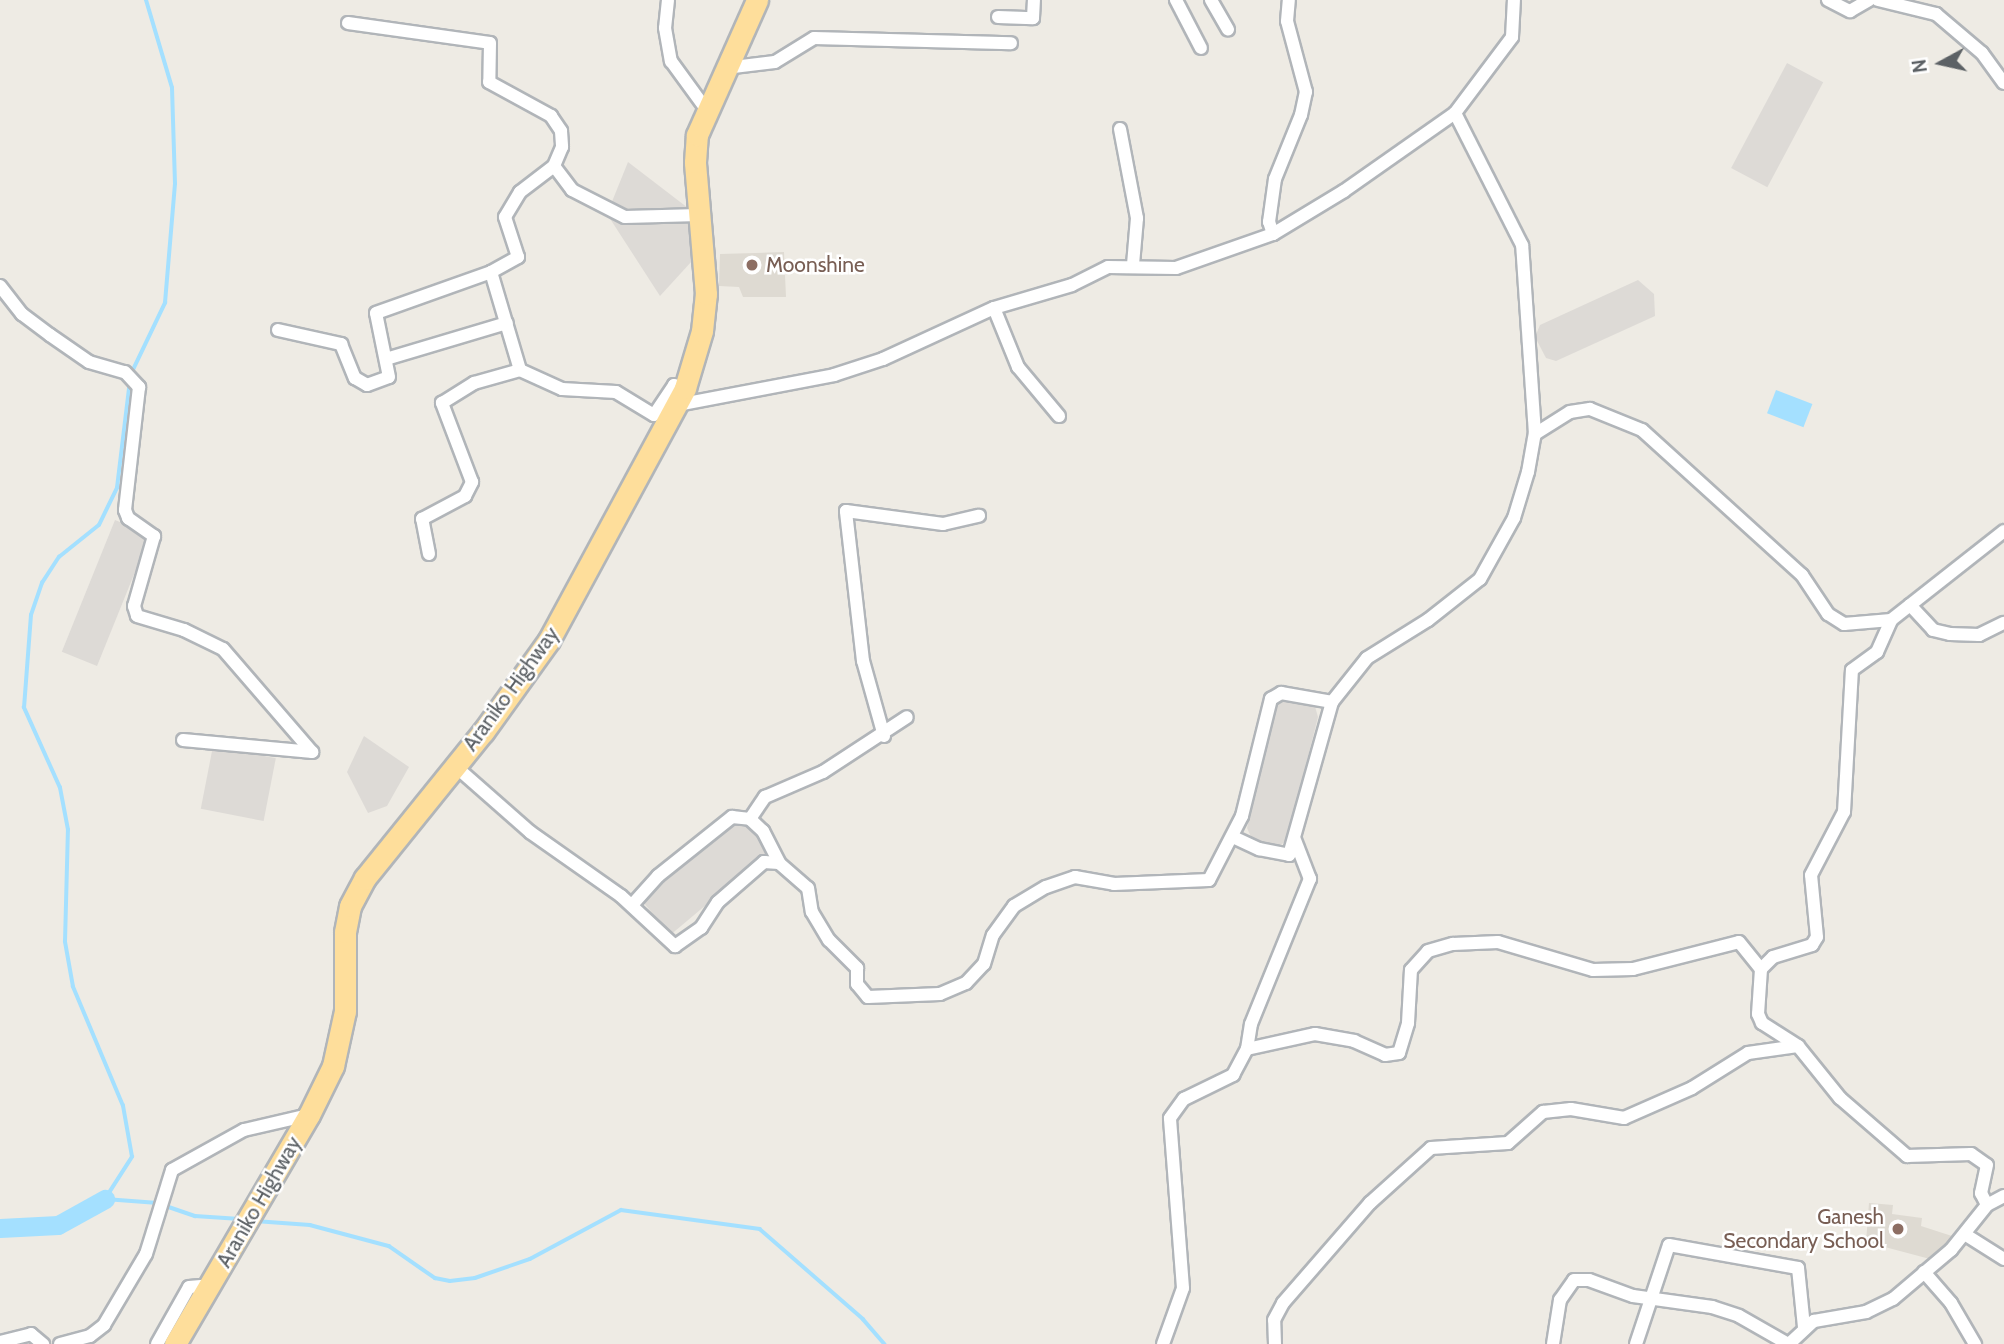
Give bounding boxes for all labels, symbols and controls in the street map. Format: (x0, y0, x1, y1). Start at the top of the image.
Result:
north arrow (1906, 28, 1976, 98)
text: N (1907, 58, 1932, 74)
place label: Moonshine (766, 252, 865, 278)
marker: Moonshine (744, 257, 760, 273)
street label: Araniko Highway (458, 622, 564, 756)
street label: Araniko Highway (211, 1132, 307, 1272)
place label: Ganesh Secondary School (1723, 1204, 1884, 1254)
marker: Ganesh Secondary School (1890, 1221, 1906, 1237)

